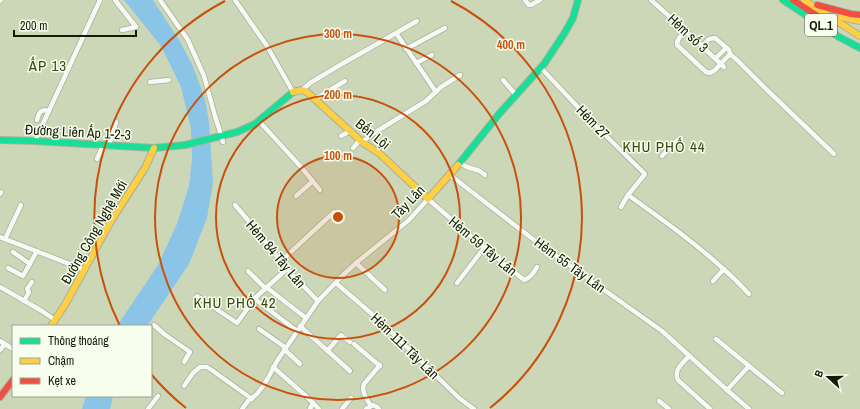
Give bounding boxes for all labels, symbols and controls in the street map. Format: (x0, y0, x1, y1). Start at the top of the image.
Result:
street label: Hẻm số 3 (664, 10, 712, 56)
scale bar (14, 12, 136, 38)
road number: QL.1 (805, 14, 837, 36)
text: 200 m (20, 18, 47, 34)
text: 300 m (324, 26, 352, 42)
text: 400 m (497, 37, 525, 53)
district label: ẤP 13 (28, 55, 67, 76)
text: 200 m (324, 87, 352, 103)
street label: Hẻm 27 (573, 101, 613, 143)
street label: Bến Lội (352, 115, 394, 153)
street label: Đường Liên Ấp 1-2-3 (25, 119, 131, 144)
district label: KHU PHỐ 44 (622, 136, 706, 157)
text: 100 m (324, 148, 352, 164)
street label: Đường Công Nghệ Mới (57, 177, 131, 287)
street label: Tây Lân (387, 181, 429, 223)
centre of rings (331, 210, 345, 224)
street label: Hẻm 59 Tây Lân (445, 212, 521, 280)
street label: Hẻm 84 Tây Lân (242, 216, 310, 292)
street label: Hẻm 55 Tây Lân (531, 233, 609, 297)
district label: KHU PHỐ 42 (193, 292, 277, 313)
street label: Hẻm 111 Tây Lân (367, 309, 443, 383)
legend (12, 325, 152, 397)
text: Thông thoáng (48, 333, 109, 349)
text: Chậm (48, 353, 74, 369)
north arrow (808, 357, 848, 397)
text: B (811, 367, 827, 379)
text: Kẹt xe (48, 373, 76, 389)

